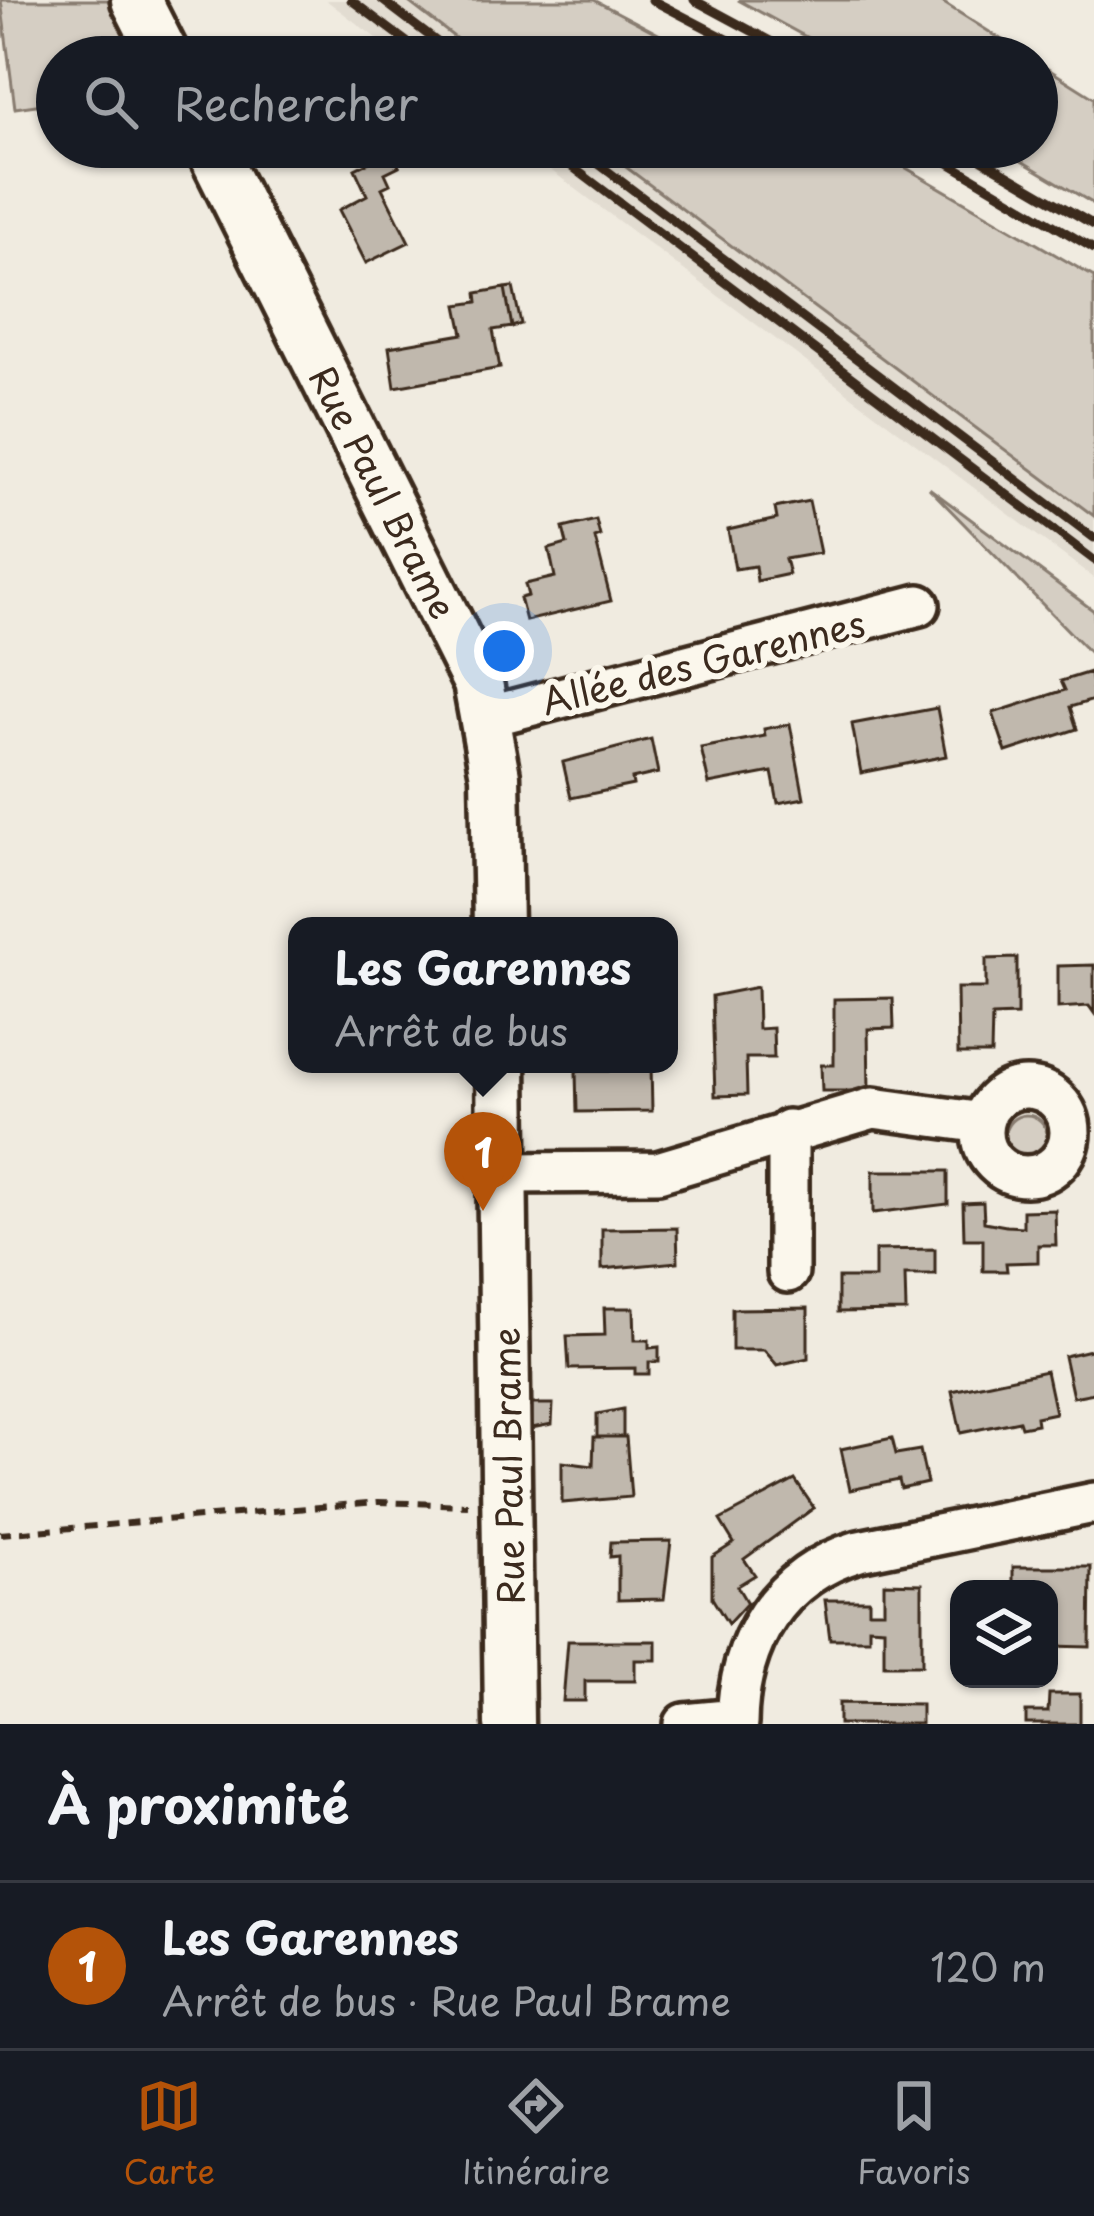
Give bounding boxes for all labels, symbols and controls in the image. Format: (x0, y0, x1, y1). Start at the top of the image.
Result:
search box (36, 36, 1058, 168)
text: Rechercher (174, 68, 418, 136)
icon: search (78, 69, 144, 135)
street label: Rue Paul Brame (297, 356, 471, 628)
street label: Allée des Garennes (536, 595, 870, 727)
your location (474, 621, 534, 681)
popup (288, 917, 678, 1073)
text: Les Garennes (334, 932, 632, 1000)
text: Arrêt de bus (334, 1000, 568, 1059)
pin: 1 (444, 1112, 522, 1211)
street label: Rue Paul Brame (478, 1327, 536, 1605)
map controls (950, 1580, 1058, 1688)
button: layers (950, 1580, 1058, 1688)
text: À proximité (48, 1764, 349, 1841)
text: Les Garennes (162, 1902, 459, 1970)
text: 1 (78, 1936, 96, 1995)
text: 120 m (930, 1936, 1046, 1995)
text: Arrêt de bus · Rue Paul Brame (162, 1970, 731, 2029)
tab: Carte (123, 2073, 215, 2195)
tab: Itinéraire (462, 2073, 610, 2195)
tab: Favoris (857, 2073, 971, 2195)

